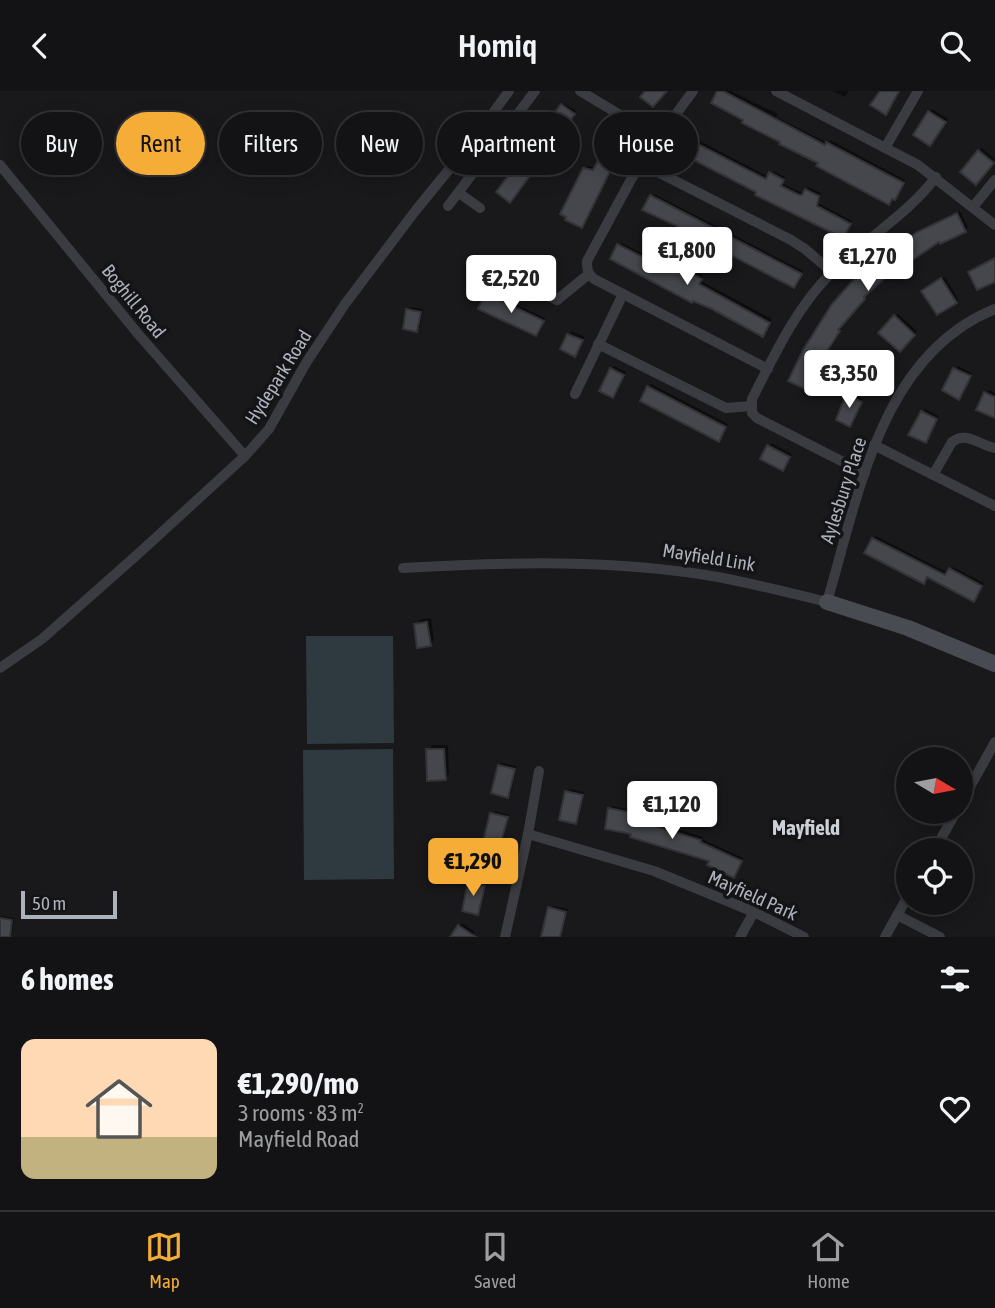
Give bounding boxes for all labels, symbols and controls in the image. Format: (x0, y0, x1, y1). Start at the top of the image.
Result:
icon: back (21, 27, 59, 65)
text: Homiq (458, 27, 537, 64)
icon: search (936, 27, 974, 65)
chip: Buy (21, 112, 102, 175)
chip: Rent (116, 112, 205, 175)
chip: Filters (219, 112, 322, 175)
chip: New (336, 112, 423, 175)
chip: Apartment (437, 112, 580, 175)
chip: House (594, 112, 698, 175)
pin: €1,800 (630, 227, 744, 287)
pin: €1,270 (811, 233, 925, 293)
text: €1,800 (658, 237, 716, 263)
text: €1,270 (839, 243, 897, 269)
pin: €2,520 (454, 255, 568, 315)
street label: Boghill Road (98, 260, 170, 342)
text: €2,520 (482, 265, 540, 291)
street label: Hydepark Road (240, 326, 316, 428)
pin: €3,350 (792, 351, 906, 410)
text: €3,350 (820, 360, 878, 386)
street label: Aylesbury Place (815, 434, 871, 546)
street label: Mayfield Link (661, 539, 757, 575)
north arrow (896, 747, 973, 824)
map controls (896, 747, 973, 915)
pin: €1,120 (615, 781, 729, 841)
text: €1,120 (643, 791, 701, 817)
district label: Mayfield (772, 815, 840, 839)
button: locate (896, 838, 973, 915)
pin: €1,290 (416, 839, 530, 898)
text: €1,290 (444, 848, 502, 874)
street label: Mayfield Park (705, 865, 802, 925)
scale bar (21, 888, 117, 920)
text: 50 m (32, 892, 66, 914)
icon: filters (936, 960, 974, 998)
text: 6 homes (21, 962, 114, 996)
text: €1,290/mo (238, 1066, 359, 1100)
icon: home (77, 1067, 161, 1151)
icon: heart (936, 1090, 974, 1128)
text: 3 rooms · 83 m² (238, 1100, 364, 1126)
text: Mayfield Road (238, 1126, 360, 1152)
tab: Map (145, 1228, 183, 1292)
tab: Saved (474, 1228, 516, 1292)
tab: Home (807, 1228, 850, 1292)

